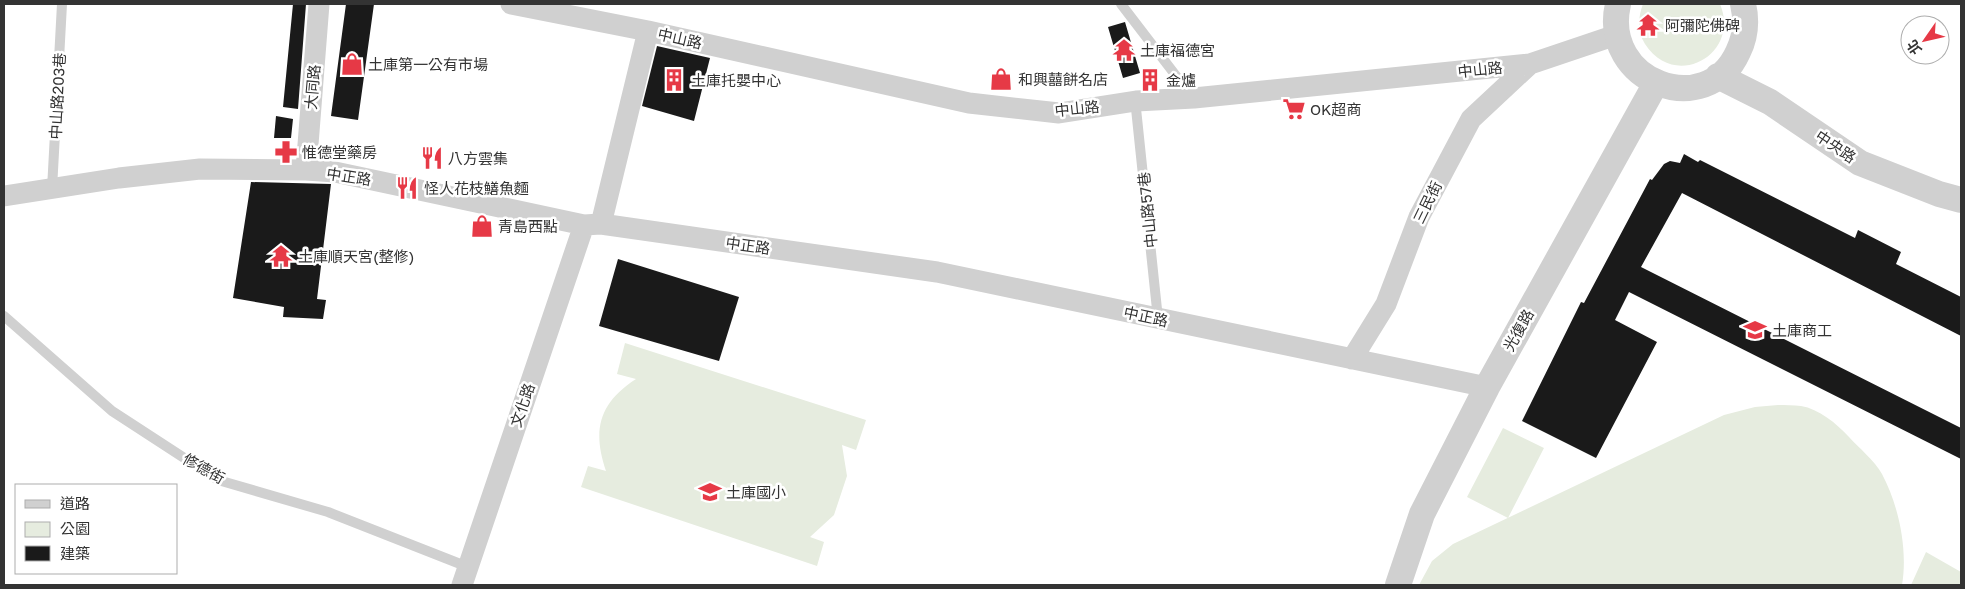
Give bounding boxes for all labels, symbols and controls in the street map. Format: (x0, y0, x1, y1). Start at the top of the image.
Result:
temple icon: 阿彌陀佛碑 (1635, 12, 1661, 38)
north arrow (1900, 15, 1950, 65)
place label: 阿彌陀佛碑 (1665, 16, 1740, 34)
street label: 中山路 (656, 24, 704, 52)
temple icon: 土庫福德宮 (1111, 37, 1137, 63)
text: 北 (1903, 37, 1925, 58)
place label: 土庫福德宮 (1140, 41, 1215, 59)
shop icon: 土庫第一公有市場 (339, 51, 365, 77)
street label: 中山路203巷 (46, 52, 68, 140)
place label: 土庫第一公有市場 (368, 55, 488, 73)
street label: 中山路 (1457, 58, 1503, 80)
street label: 大同路 (301, 64, 323, 110)
shop icon: 和興囍餅名店 (988, 66, 1014, 92)
building icon: 土庫托嬰中心 (661, 67, 687, 93)
building icon: 金爐 (1137, 67, 1163, 93)
place label: 和興囍餅名店 (1018, 70, 1108, 88)
place label: 土庫托嬰中心 (691, 71, 781, 89)
place label: 金爐 (1166, 71, 1196, 89)
supermarket icon: OK超商 (1281, 96, 1307, 122)
street label: 中山路 (1054, 97, 1100, 119)
place label: OK超商 (1310, 100, 1361, 118)
street label: 中央路 (1812, 126, 1860, 166)
pharmacy icon: 惟德堂藥房 (273, 139, 299, 165)
place label: 惟德堂藥房 (302, 143, 377, 161)
restaurant icon: 八方雲集 (419, 145, 445, 171)
place label: 八方雲集 (448, 149, 508, 167)
street label: 中正路 (325, 164, 373, 188)
street label: 中山路57巷 (1134, 171, 1160, 249)
restaurant icon: 怪人花枝鱔魚麵 (394, 175, 420, 201)
street label: 三民街 (1409, 178, 1445, 226)
place label: 怪人花枝鱔魚麵 (424, 179, 529, 197)
shop icon: 青島西點 (469, 213, 495, 239)
place label: 青島西點 (498, 217, 558, 235)
street label: 中正路 (724, 233, 772, 257)
temple icon: 土庫順天宮(整修) (268, 243, 294, 269)
place label: 土庫順天宮(整修) (298, 247, 414, 265)
street label: 中正路 (1122, 303, 1170, 329)
street label: 光復路 (1499, 306, 1537, 354)
school or university icon: 土庫商工 (1742, 317, 1768, 343)
place label: 土庫商工 (1772, 321, 1832, 339)
street label: 文化路 (506, 381, 538, 429)
street label: 修德街 (180, 449, 228, 487)
school or university icon: 土庫國小 (697, 479, 723, 505)
place label: 土庫國小 (726, 483, 786, 501)
legend (15, 484, 178, 574)
text: 道路 (60, 494, 90, 512)
text: 公園 (60, 519, 90, 537)
text: 建築 (60, 544, 90, 562)

